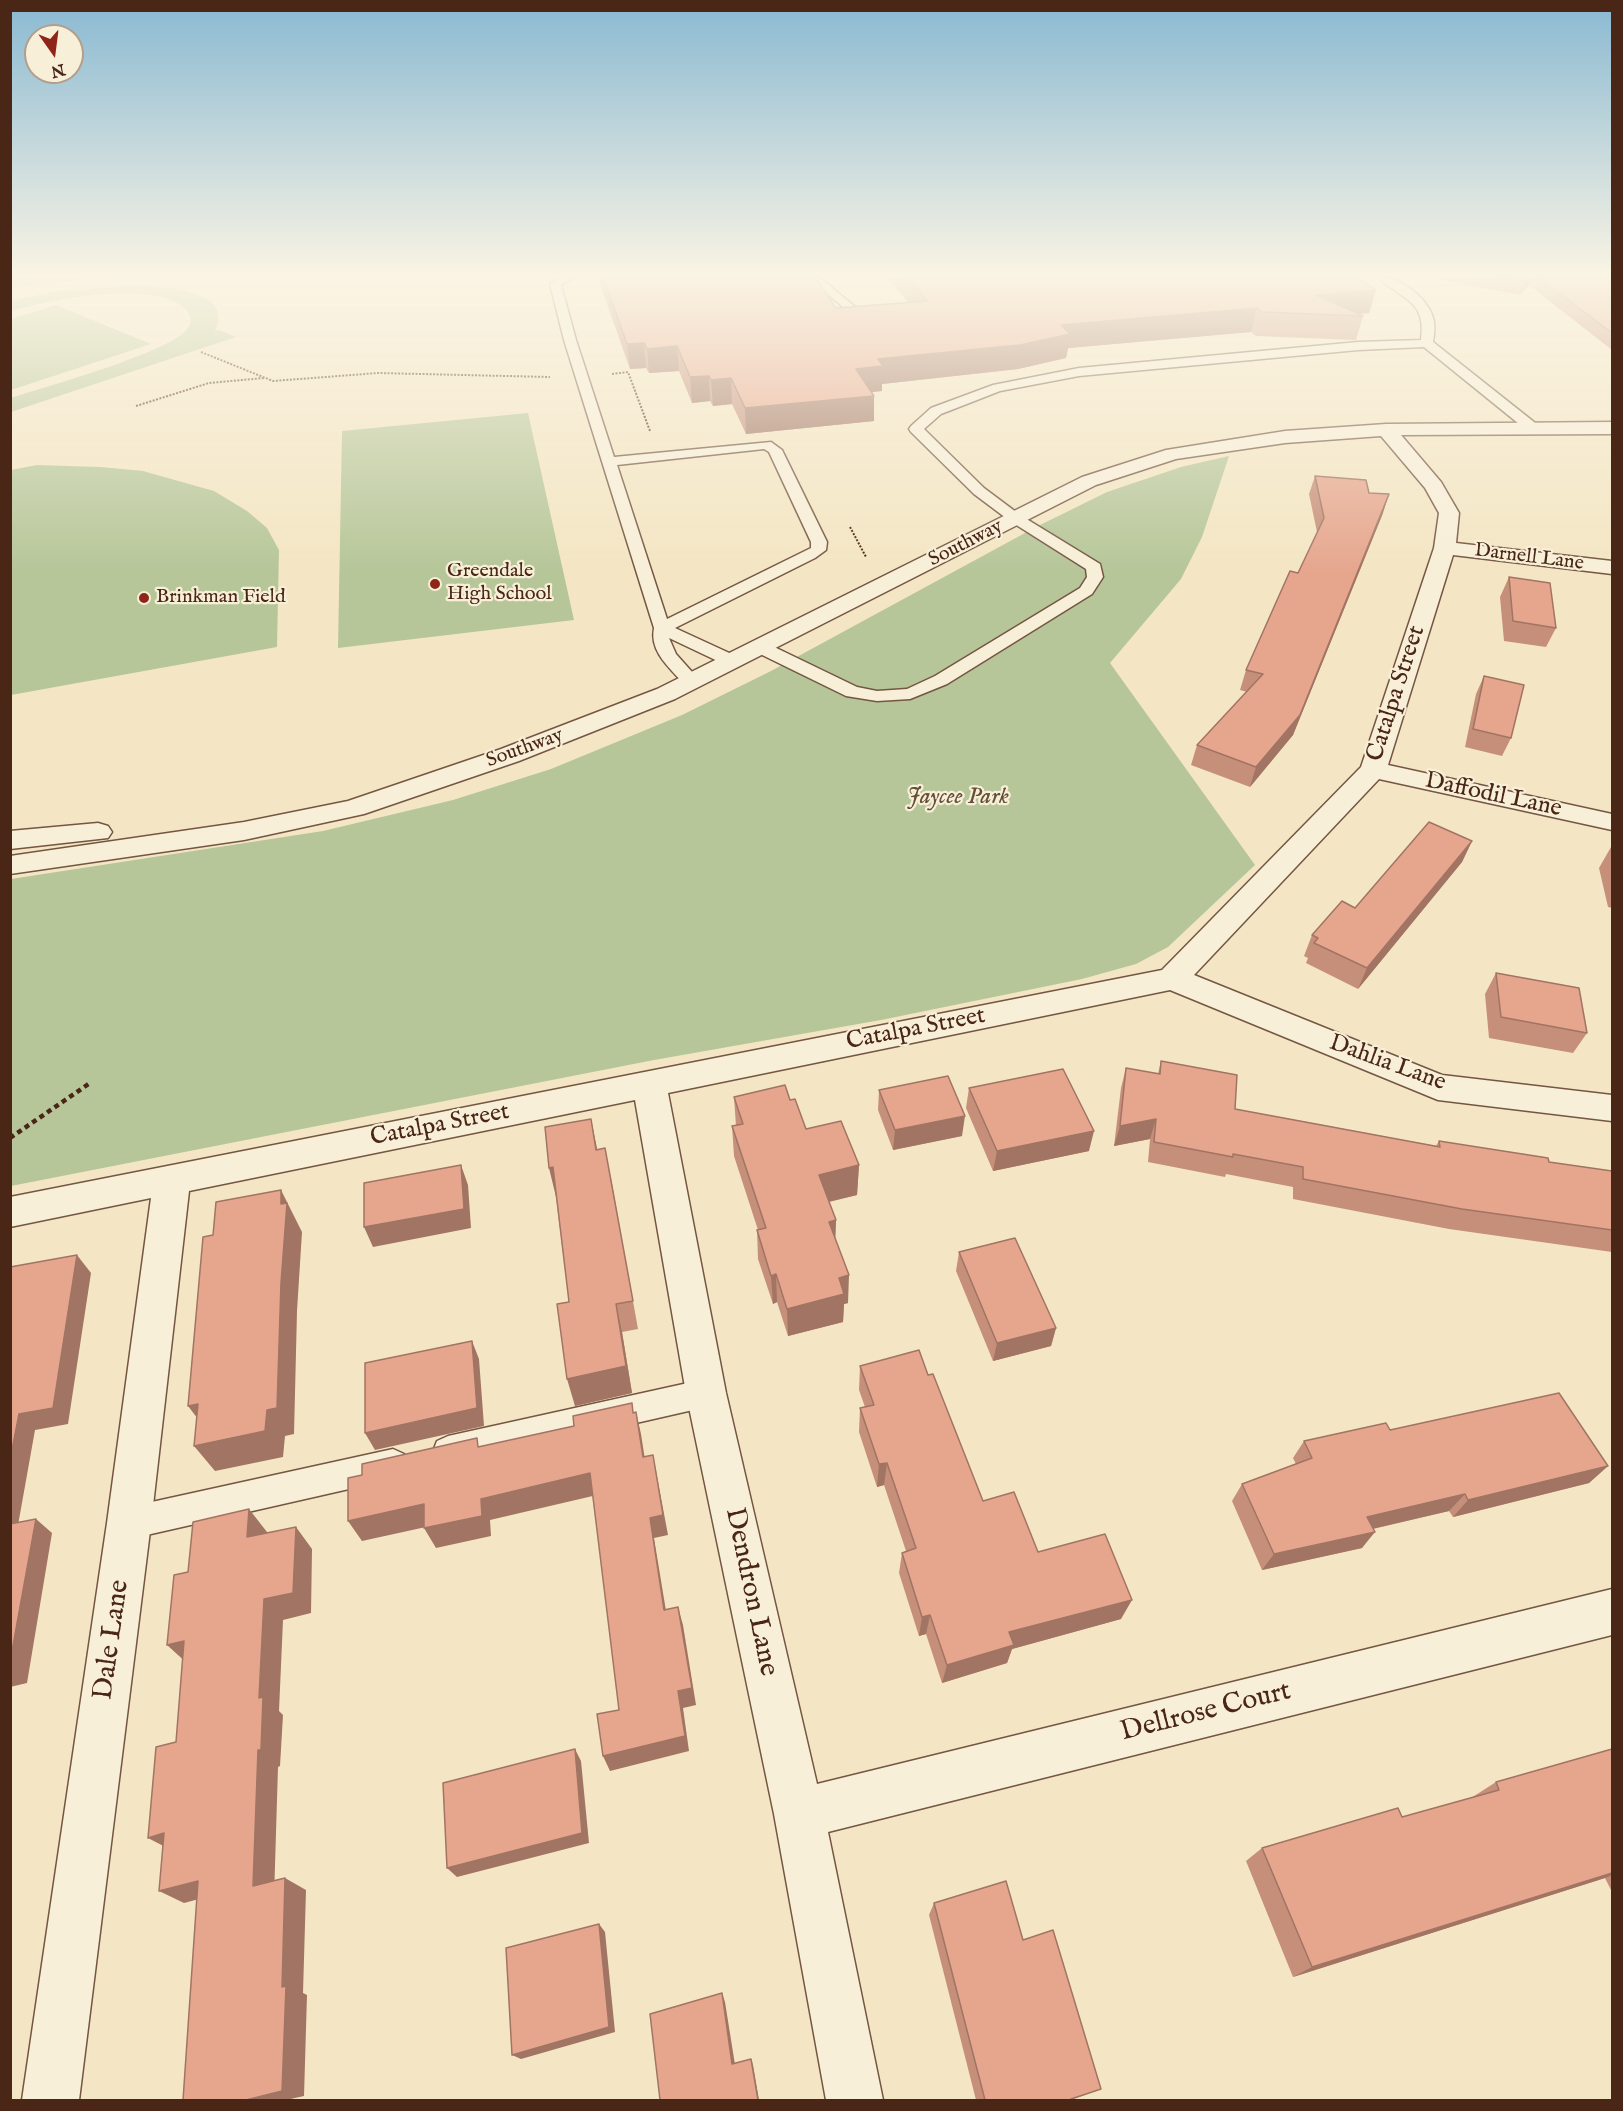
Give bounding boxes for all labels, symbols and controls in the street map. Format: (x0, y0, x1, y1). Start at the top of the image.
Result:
north arrow (24, 24, 84, 84)
text: N (49, 58, 67, 81)
street label: Southway (925, 515, 1007, 573)
street label: Darnell Lane (1473, 539, 1585, 577)
place label: Greendale High School (447, 560, 552, 607)
marker: Greendale High School (428, 577, 442, 591)
place label: Brinkman Field (156, 586, 286, 610)
marker: Brinkman Field (137, 591, 151, 605)
street label: Catalpa Street (1362, 623, 1432, 765)
street label: Southway (483, 724, 567, 774)
street label: Daffodil Lane (1422, 767, 1564, 825)
park label: Jaycee Park (907, 784, 1009, 812)
street label: Catalpa Street (844, 1002, 988, 1058)
street label: Dahlia Lane (1325, 1030, 1449, 1098)
street label: Catalpa Street (368, 1098, 512, 1154)
street label: Dendron Lane (716, 1505, 784, 1679)
street label: Dale Lane (88, 1578, 138, 1702)
street label: Dellrose Court (1117, 1676, 1295, 1750)

